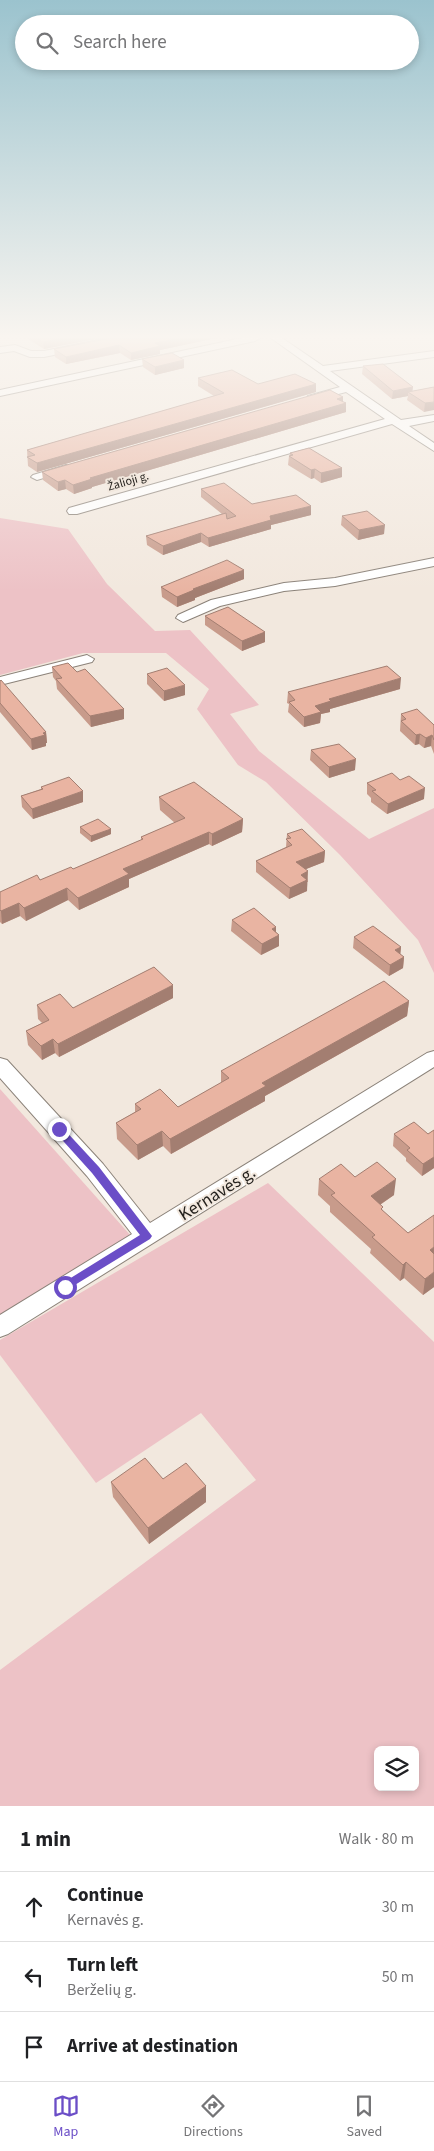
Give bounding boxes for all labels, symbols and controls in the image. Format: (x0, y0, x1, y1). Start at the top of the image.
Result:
search box (15, 15, 419, 70)
icon: search (33, 29, 61, 57)
text: Search here (73, 29, 167, 56)
street label: Žalioji g. (106, 467, 151, 495)
route end (48, 1118, 71, 1141)
street label: Kernavės g. (174, 1160, 261, 1227)
route start (54, 1276, 77, 1299)
map controls (374, 1746, 419, 1791)
button: layers (374, 1746, 419, 1791)
text: 1 min (20, 1824, 71, 1854)
text: Walk · 80 m (339, 1828, 414, 1850)
text: Continue (67, 1882, 144, 1909)
icon: ahead (20, 1893, 48, 1921)
text: 30 m (382, 1896, 414, 1918)
text: Kernavės g. (67, 1909, 144, 1931)
text: Turn left (67, 1952, 138, 1979)
icon: left (20, 1963, 48, 1991)
text: 50 m (382, 1966, 414, 1988)
text: Berželių g. (67, 1979, 136, 2001)
icon: arrive (20, 2033, 48, 2061)
text: Arrive at destination (67, 2033, 238, 2060)
tab: Map (52, 2092, 80, 2142)
tab: Directions (184, 2092, 243, 2142)
tab: Saved (346, 2092, 382, 2142)

